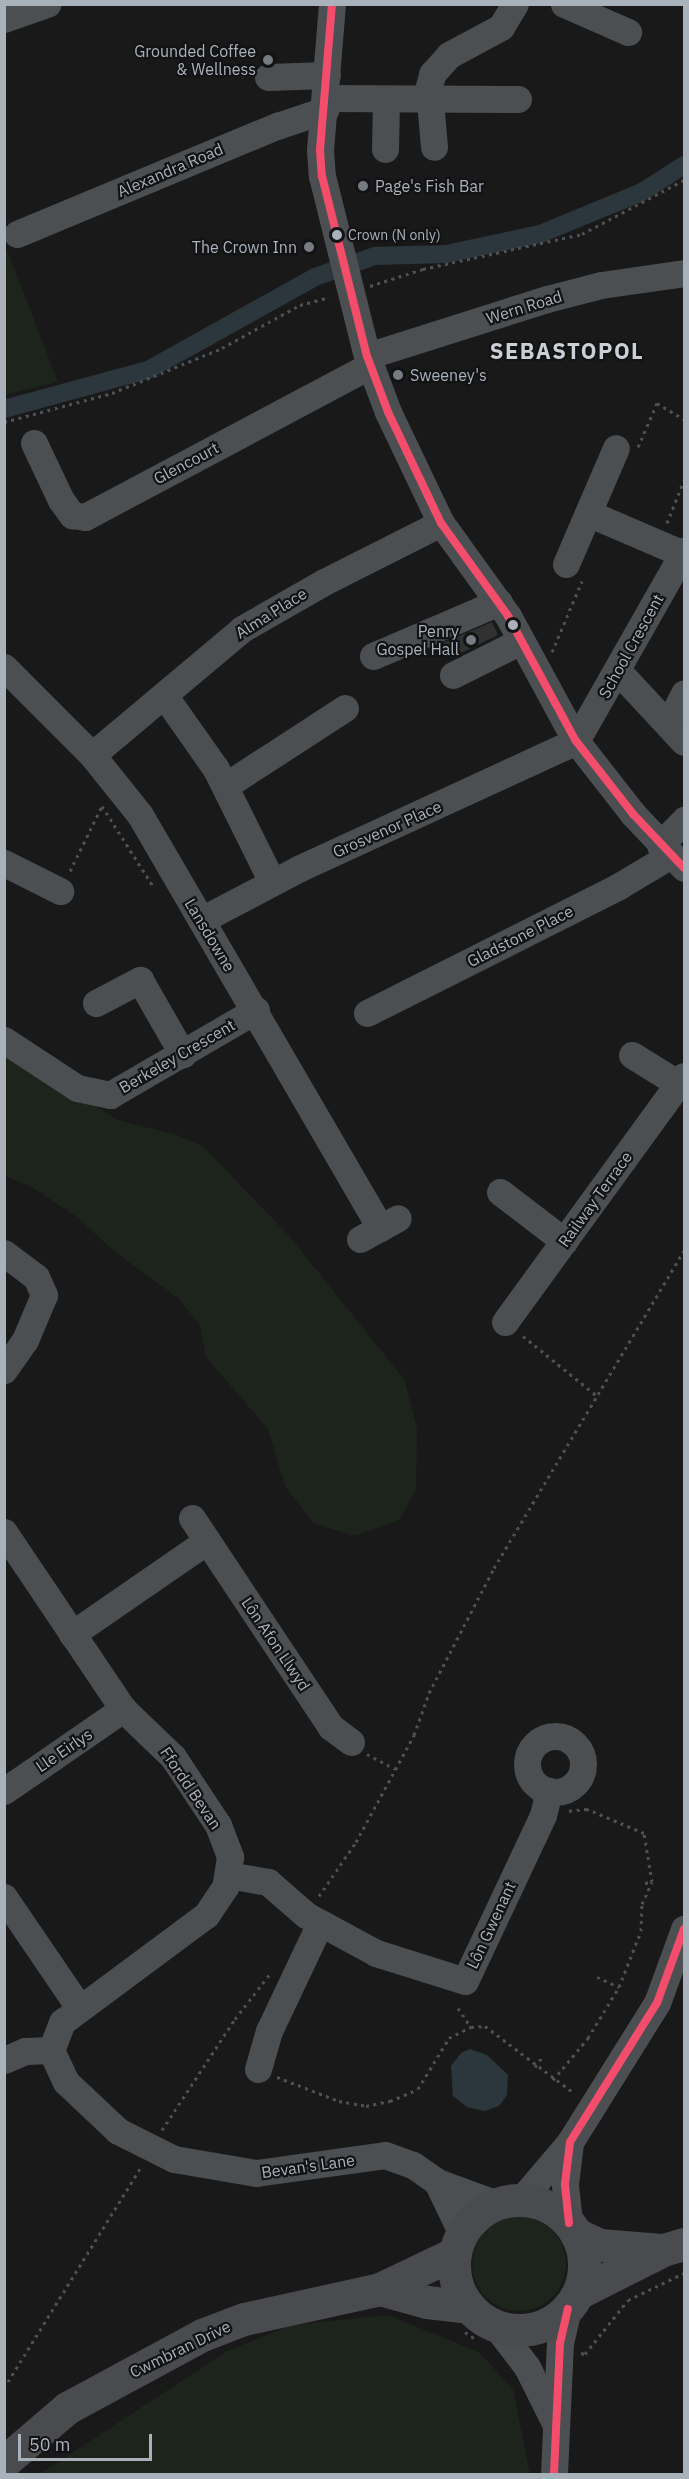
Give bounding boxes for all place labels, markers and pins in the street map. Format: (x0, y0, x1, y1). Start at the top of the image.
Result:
place label: Grounded Coffee & Wellness (134, 41, 256, 79)
marker: Grounded Coffee & Wellness (261, 53, 275, 67)
place label: Page's Fish Bar (375, 176, 484, 196)
marker: Page's Fish Bar (356, 179, 370, 193)
place label: Crown (N only) (348, 227, 441, 243)
marker: Crown (N only) (331, 229, 343, 241)
place label: The Crown Inn (192, 237, 297, 257)
marker: The Crown Inn (302, 240, 316, 254)
place label: Sweeney's (410, 365, 487, 385)
marker: Sweeney's (391, 368, 405, 382)
unlabelled marker (507, 619, 519, 631)
place label: Penry Gospel Hall (376, 621, 459, 659)
marker: Penry Gospel Hall (464, 633, 478, 647)

